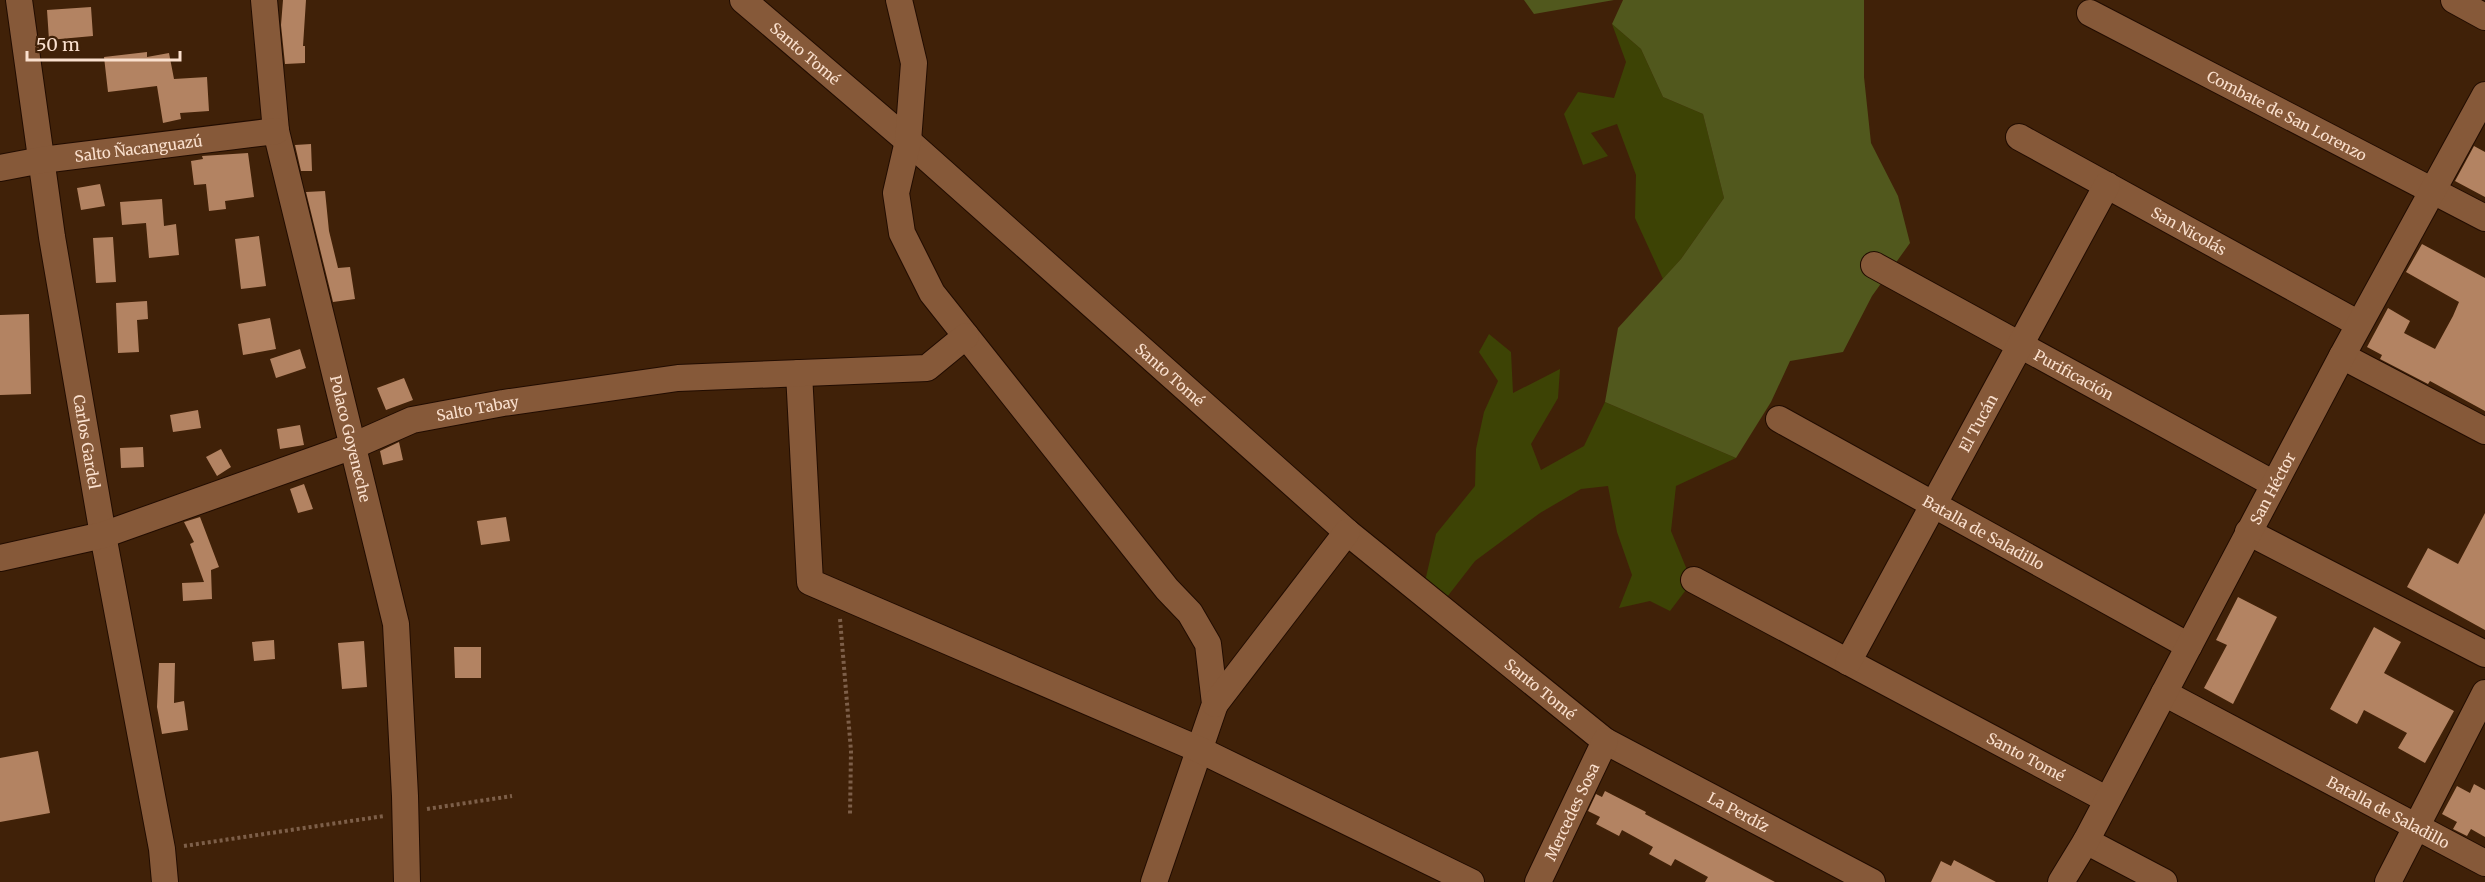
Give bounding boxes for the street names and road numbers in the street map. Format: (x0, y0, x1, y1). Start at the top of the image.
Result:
street label: Santo Tomé (766, 18, 844, 89)
street label: Combate de San Lorenzo (2204, 66, 2370, 165)
street label: Salto Ñacanguazú (73, 131, 204, 165)
street label: San Nicolás (2148, 202, 2230, 259)
street label: Santo Tomé (1132, 339, 1209, 410)
street label: Purificación (2031, 345, 2117, 404)
street label: Polaco Goyeneche (326, 373, 375, 504)
street label: Salto Tabay (435, 391, 520, 425)
street label: El Tucán (1954, 391, 2001, 455)
street label: Carlos Gardel (70, 393, 105, 491)
street label: San Héctor (2245, 448, 2299, 528)
street label: Batalla de Saladillo (1920, 491, 2048, 574)
street label: Santo Tomé (1501, 654, 1580, 723)
street label: Santo Tomé (1983, 728, 2069, 785)
street label: Mercedes Sosa (1540, 760, 1603, 864)
street label: Batalla de Saladillo (2324, 772, 2453, 852)
street label: La Perdíz (1704, 787, 1773, 836)

